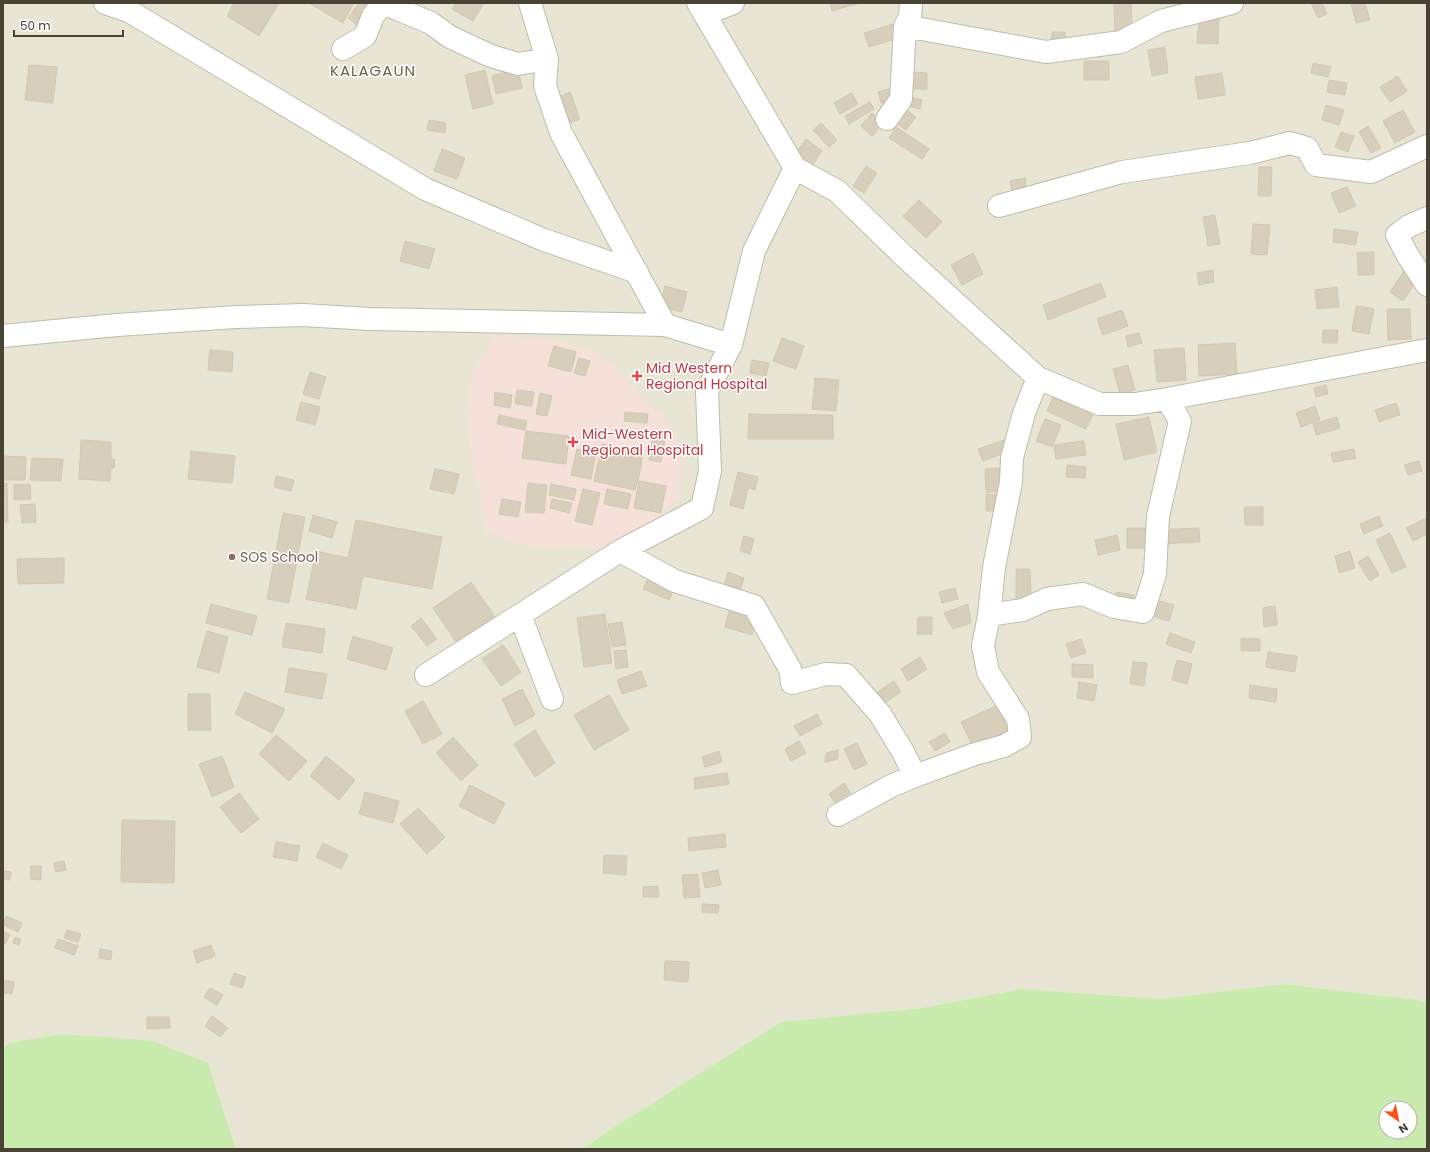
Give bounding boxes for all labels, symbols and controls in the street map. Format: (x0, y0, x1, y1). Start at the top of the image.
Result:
scale bar (14, 12, 123, 38)
text: 50 m (20, 17, 51, 34)
district label: KALAGAUN (330, 60, 416, 81)
place label: Mid Western Regional Hospital (646, 358, 768, 394)
marker: Mid Western Regional Hospital (631, 370, 643, 382)
place label: Mid-Western Regional Hospital (582, 424, 704, 460)
marker: Mid-Western Regional Hospital (567, 436, 579, 448)
place label: SOS School (240, 547, 318, 567)
marker: SOS School (227, 552, 237, 562)
north arrow (1378, 1100, 1418, 1140)
text: N (1396, 1119, 1411, 1137)

